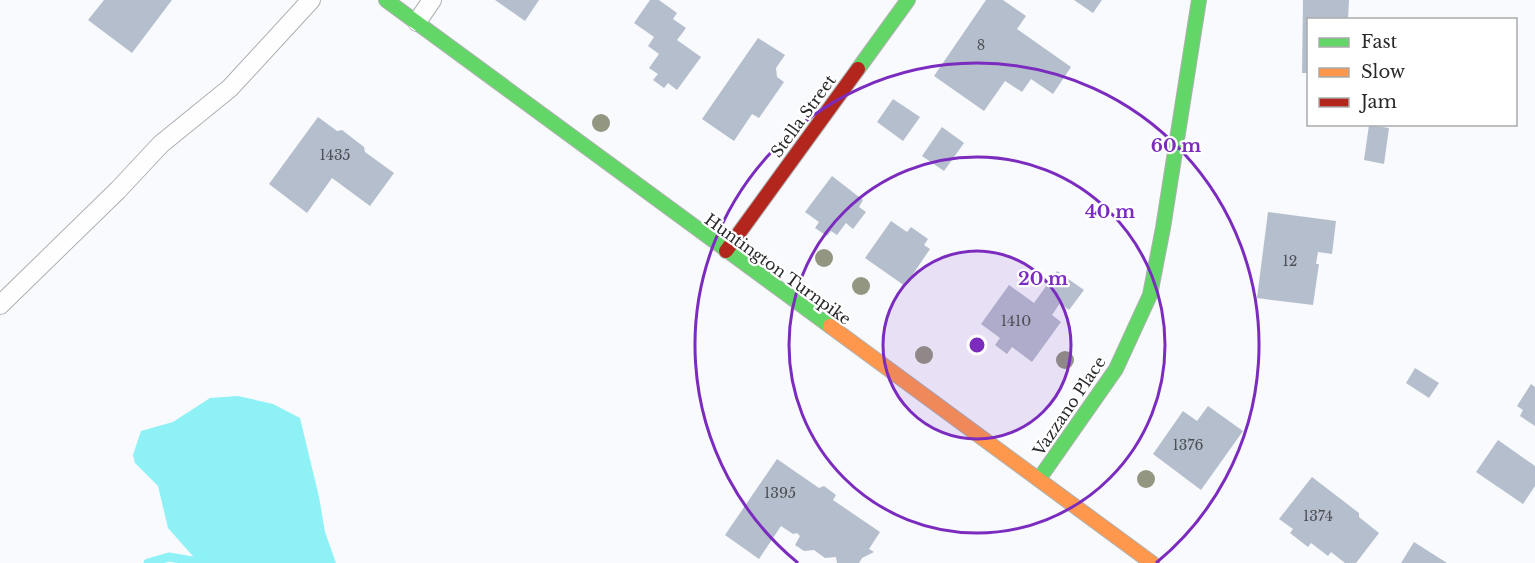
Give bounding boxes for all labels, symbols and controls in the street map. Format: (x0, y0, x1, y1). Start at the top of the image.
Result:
legend (1307, 18, 1517, 126)
text: Fast (1361, 31, 1398, 53)
house number: 8 (977, 36, 985, 54)
text: Slow (1361, 61, 1406, 83)
street label: Stella Street (766, 71, 840, 161)
text: Jam (1359, 91, 1397, 113)
text: 60 m (1151, 135, 1201, 157)
house number: 1435 (319, 146, 351, 164)
text: 40 m (1085, 201, 1135, 223)
street label: Huntington Turnpike (701, 209, 855, 329)
house number: 12 (1283, 252, 1297, 270)
text: 20 m (1018, 268, 1068, 290)
house number: 1410 (1001, 312, 1031, 330)
centre of rings (967, 335, 987, 355)
street label: Vazzano Place (1028, 353, 1110, 460)
house number: 1376 (1173, 436, 1203, 454)
house number: 1395 (764, 484, 796, 502)
house number: 1374 (1303, 507, 1333, 525)

